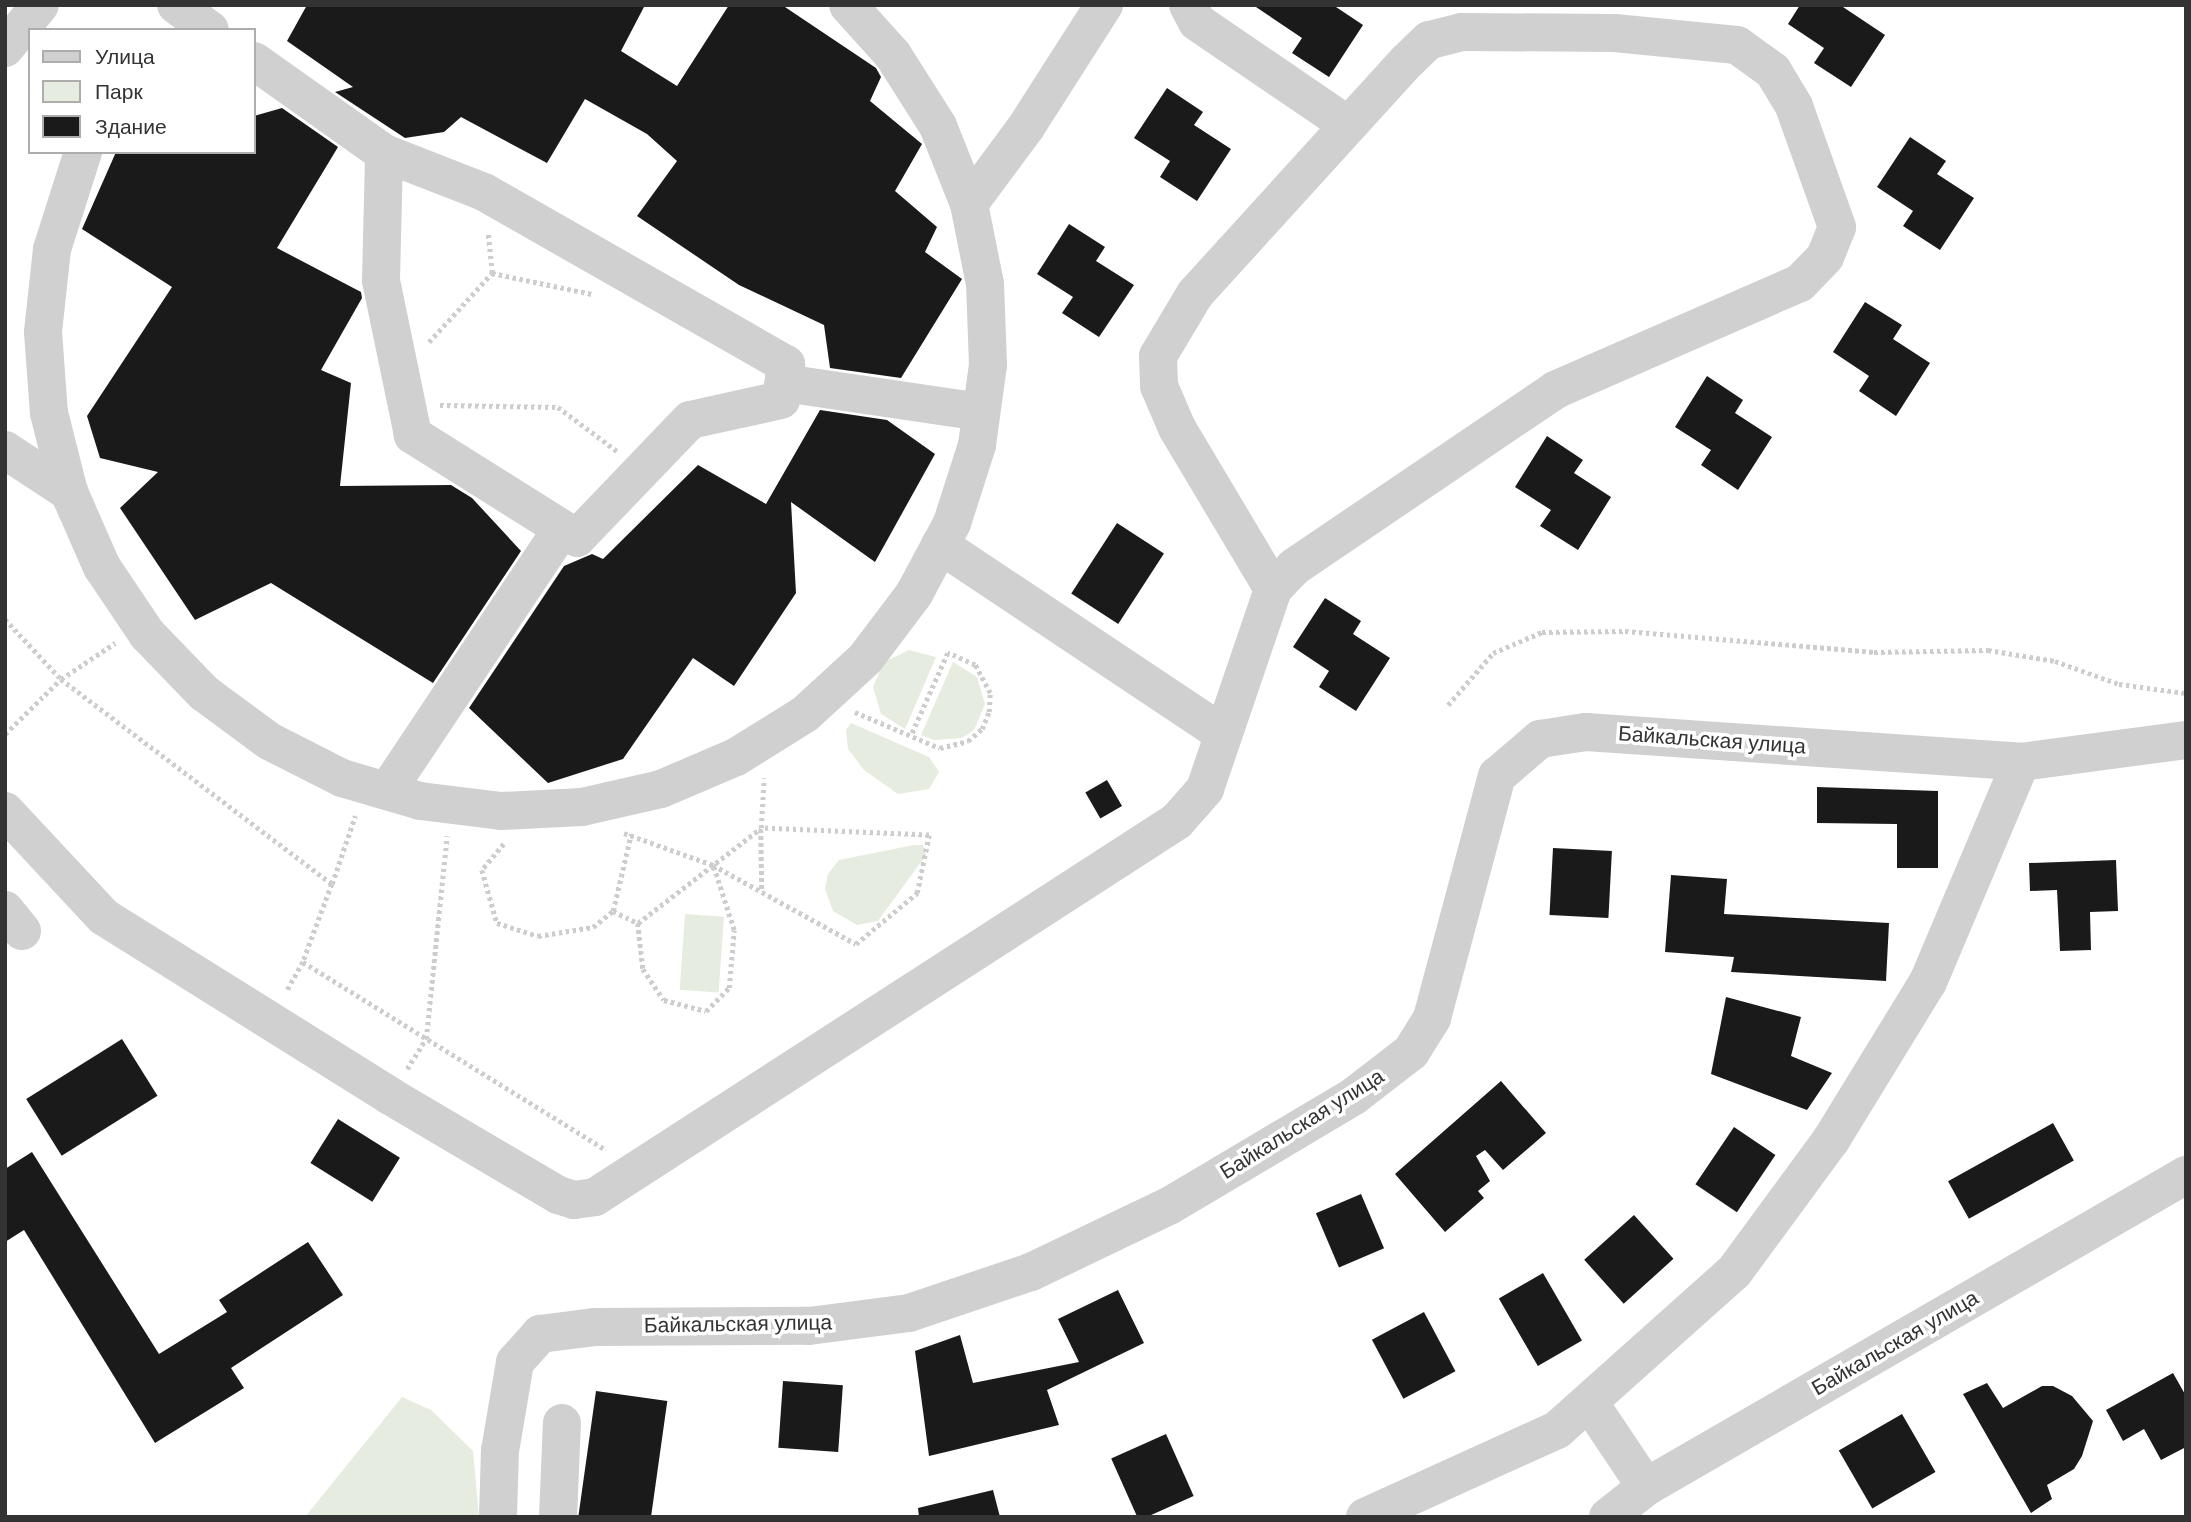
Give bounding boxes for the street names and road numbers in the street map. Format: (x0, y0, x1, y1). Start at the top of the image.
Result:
street label: Байкальская улица (1617, 721, 1807, 759)
street label: Байкальская улица (1216, 1063, 1388, 1185)
street label: Байкальская улица (1807, 1285, 1983, 1401)
street label: Байкальская улица (644, 1310, 832, 1338)

